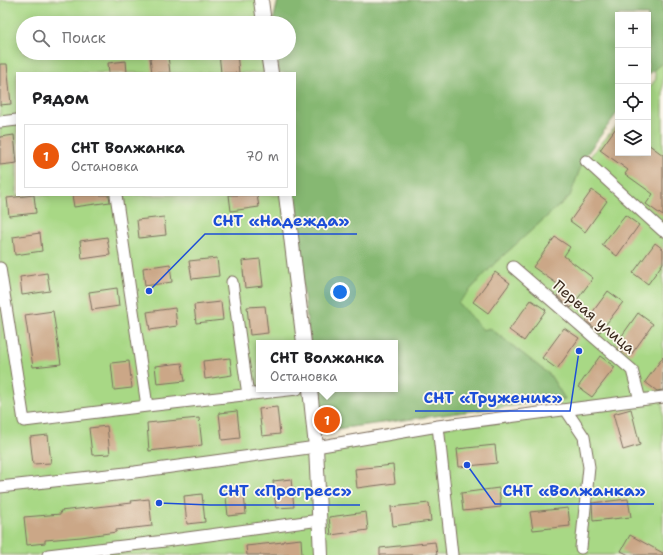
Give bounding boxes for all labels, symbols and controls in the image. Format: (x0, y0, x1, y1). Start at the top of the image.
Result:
map controls (615, 12, 651, 156)
button: + (615, 12, 651, 48)
search box (16, 16, 296, 60)
icon: search (30, 27, 52, 49)
text: Поиск (62, 28, 106, 48)
button: − (615, 48, 651, 84)
button: locate (615, 84, 651, 120)
text: Рядом (32, 87, 89, 109)
button: layers (615, 120, 651, 156)
text: СНТ Волжанка (71, 138, 185, 158)
text: 1 (43, 148, 49, 165)
text: 70 m (245, 148, 279, 165)
text: Остановка (71, 158, 138, 175)
callout: СНТ «Надежда» (205, 206, 357, 234)
text: СНТ «Надежда» (213, 210, 349, 231)
street label: Первая улица (549, 276, 640, 359)
your location (330, 282, 350, 302)
popup (256, 340, 398, 392)
text: СНТ Волжанка (270, 348, 384, 368)
text: Остановка (270, 368, 337, 385)
callout: СНТ «Труженик» (415, 383, 570, 411)
text: СНТ «Труженик» (423, 387, 563, 408)
pin: 1 (314, 405, 340, 435)
callout: СНТ «Волжанка» (495, 476, 654, 504)
callout: СНТ «Прогресс» (210, 477, 360, 505)
text: СНТ «Прогресс» (218, 480, 352, 501)
text: СНТ «Волжанка» (502, 480, 646, 501)

